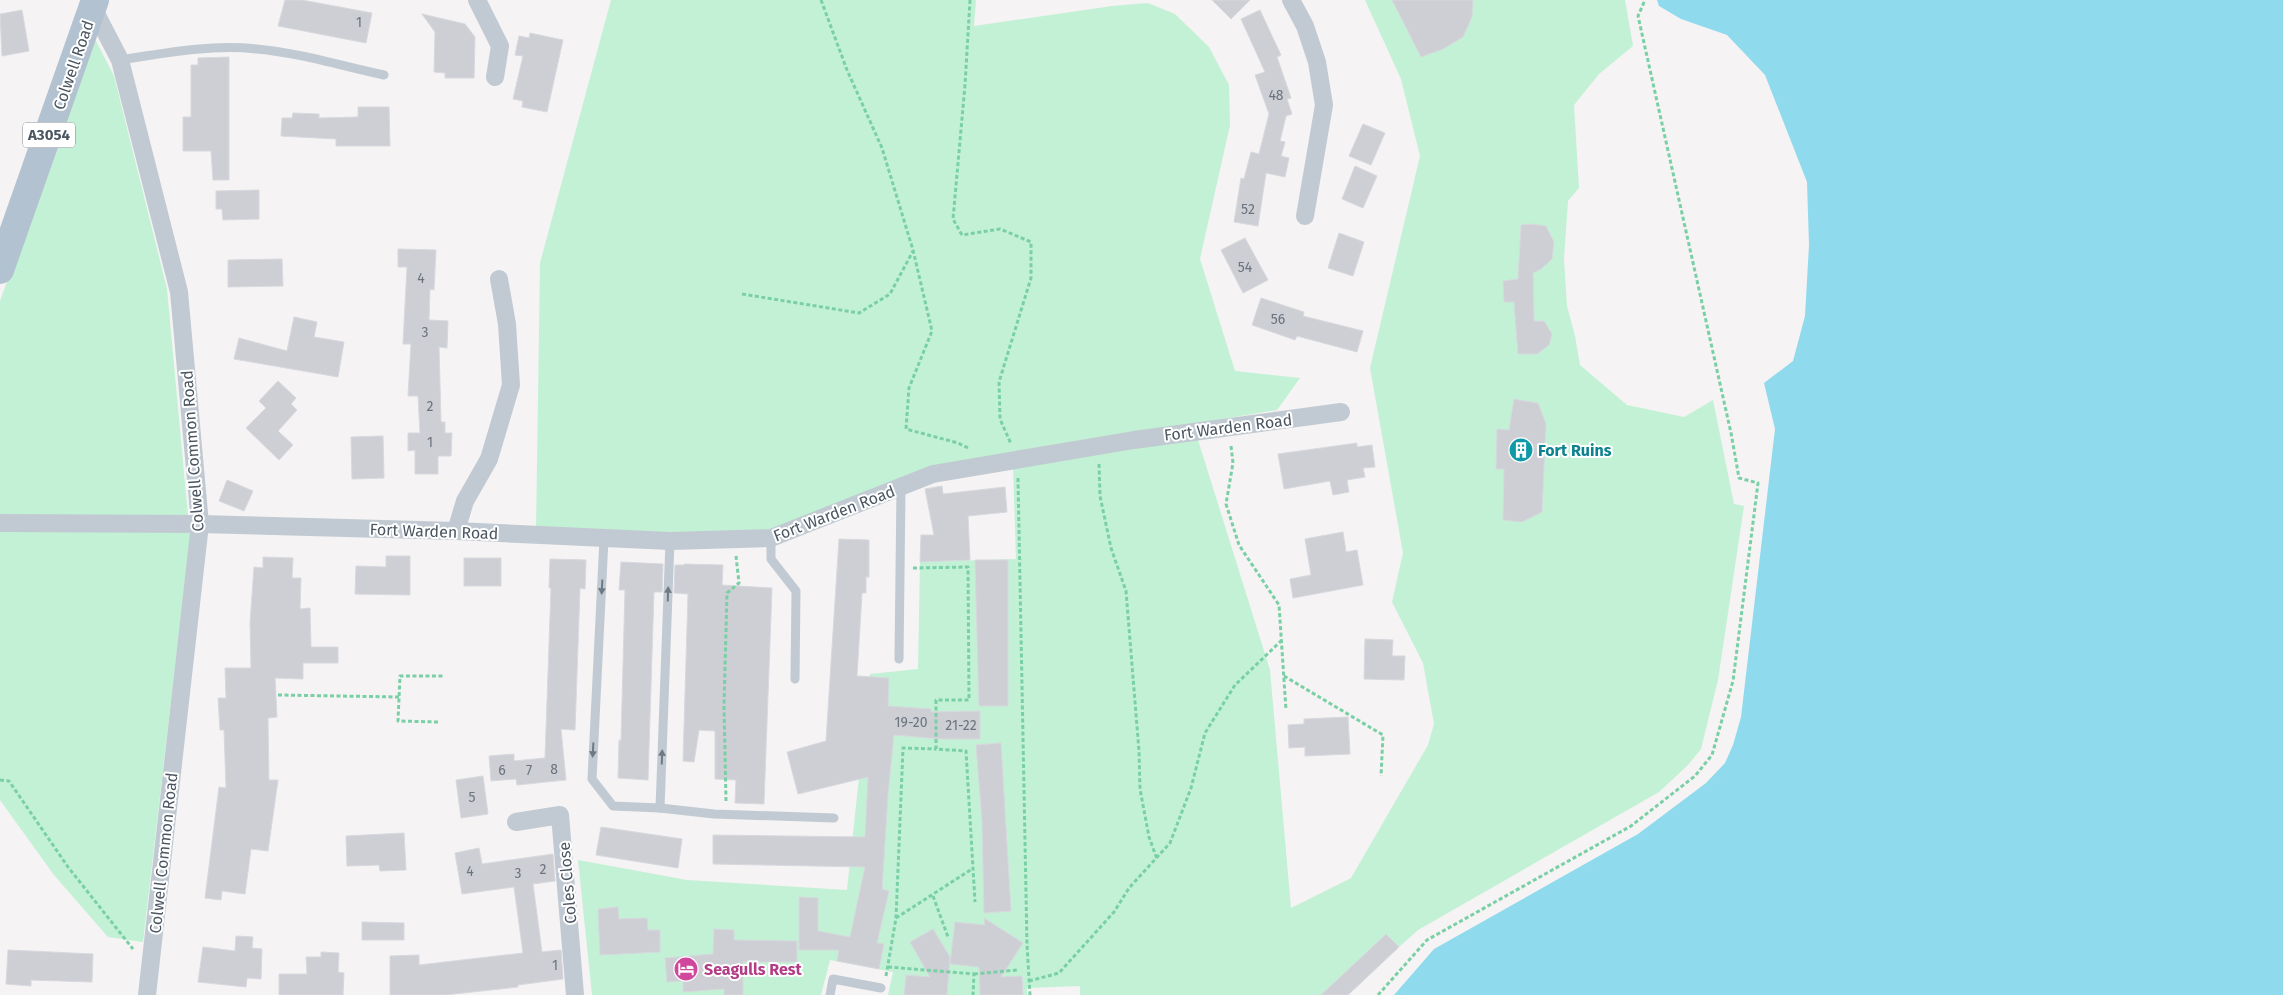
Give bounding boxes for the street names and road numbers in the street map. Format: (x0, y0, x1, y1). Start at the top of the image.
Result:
street label: Colwell Road (49, 18, 98, 112)
road number: A3054 (23, 122, 75, 148)
street label: Colwell Common Road (177, 370, 208, 532)
street label: Fort Warden Road (1163, 410, 1293, 445)
street label: Fort Warden Road (771, 482, 898, 545)
street label: Fort Warden Road (369, 520, 499, 543)
street label: Colwell Common Road (146, 772, 181, 934)
street label: Coles Close (554, 841, 581, 925)

